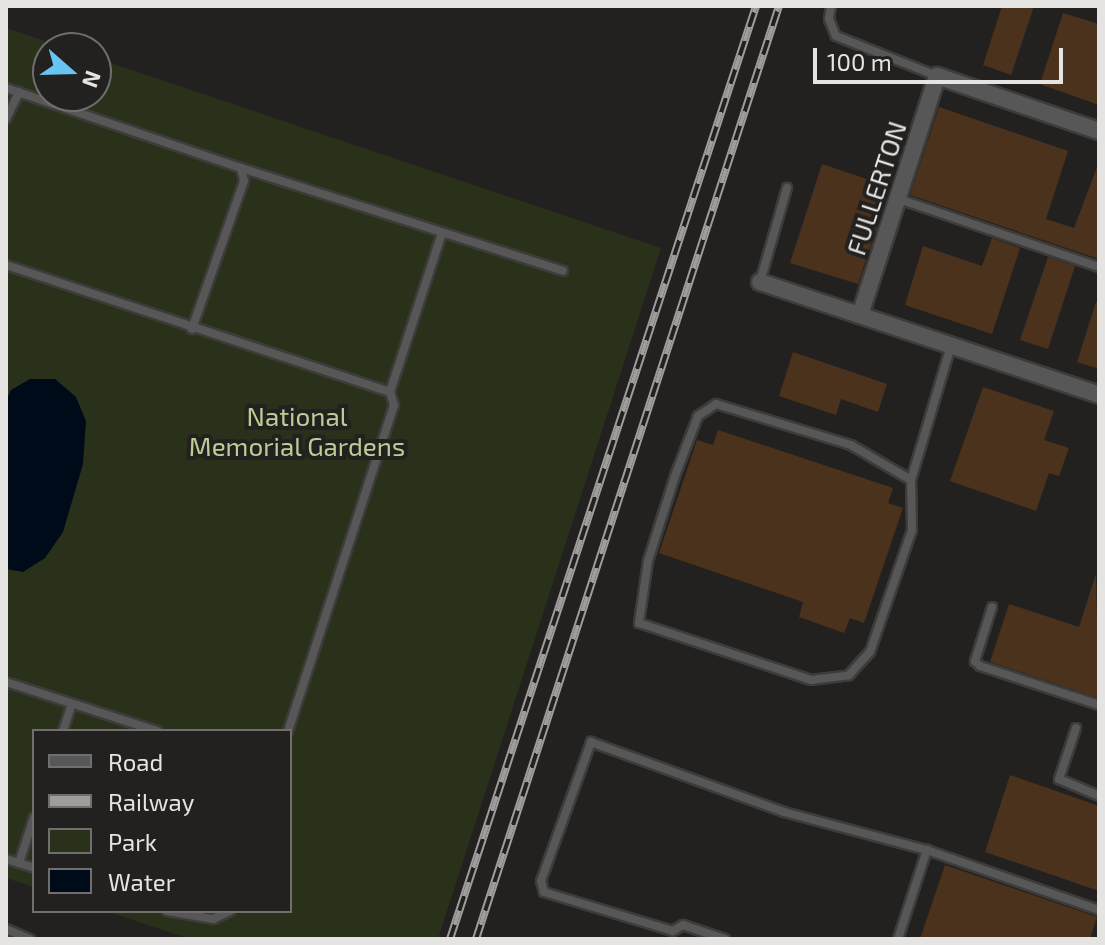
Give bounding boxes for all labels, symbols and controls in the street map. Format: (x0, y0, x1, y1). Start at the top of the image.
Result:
north arrow (32, 32, 112, 112)
scale bar (817, 32, 1067, 82)
text: 100 m (827, 47, 892, 76)
text: N (78, 68, 108, 91)
street label: FULLERTON (840, 117, 912, 259)
park label: National Memorial Gardens (189, 400, 405, 462)
legend (32, 729, 292, 913)
text: Road (108, 747, 163, 776)
text: Railway (108, 787, 194, 816)
text: Park (108, 827, 157, 856)
text: Water (108, 867, 175, 896)

